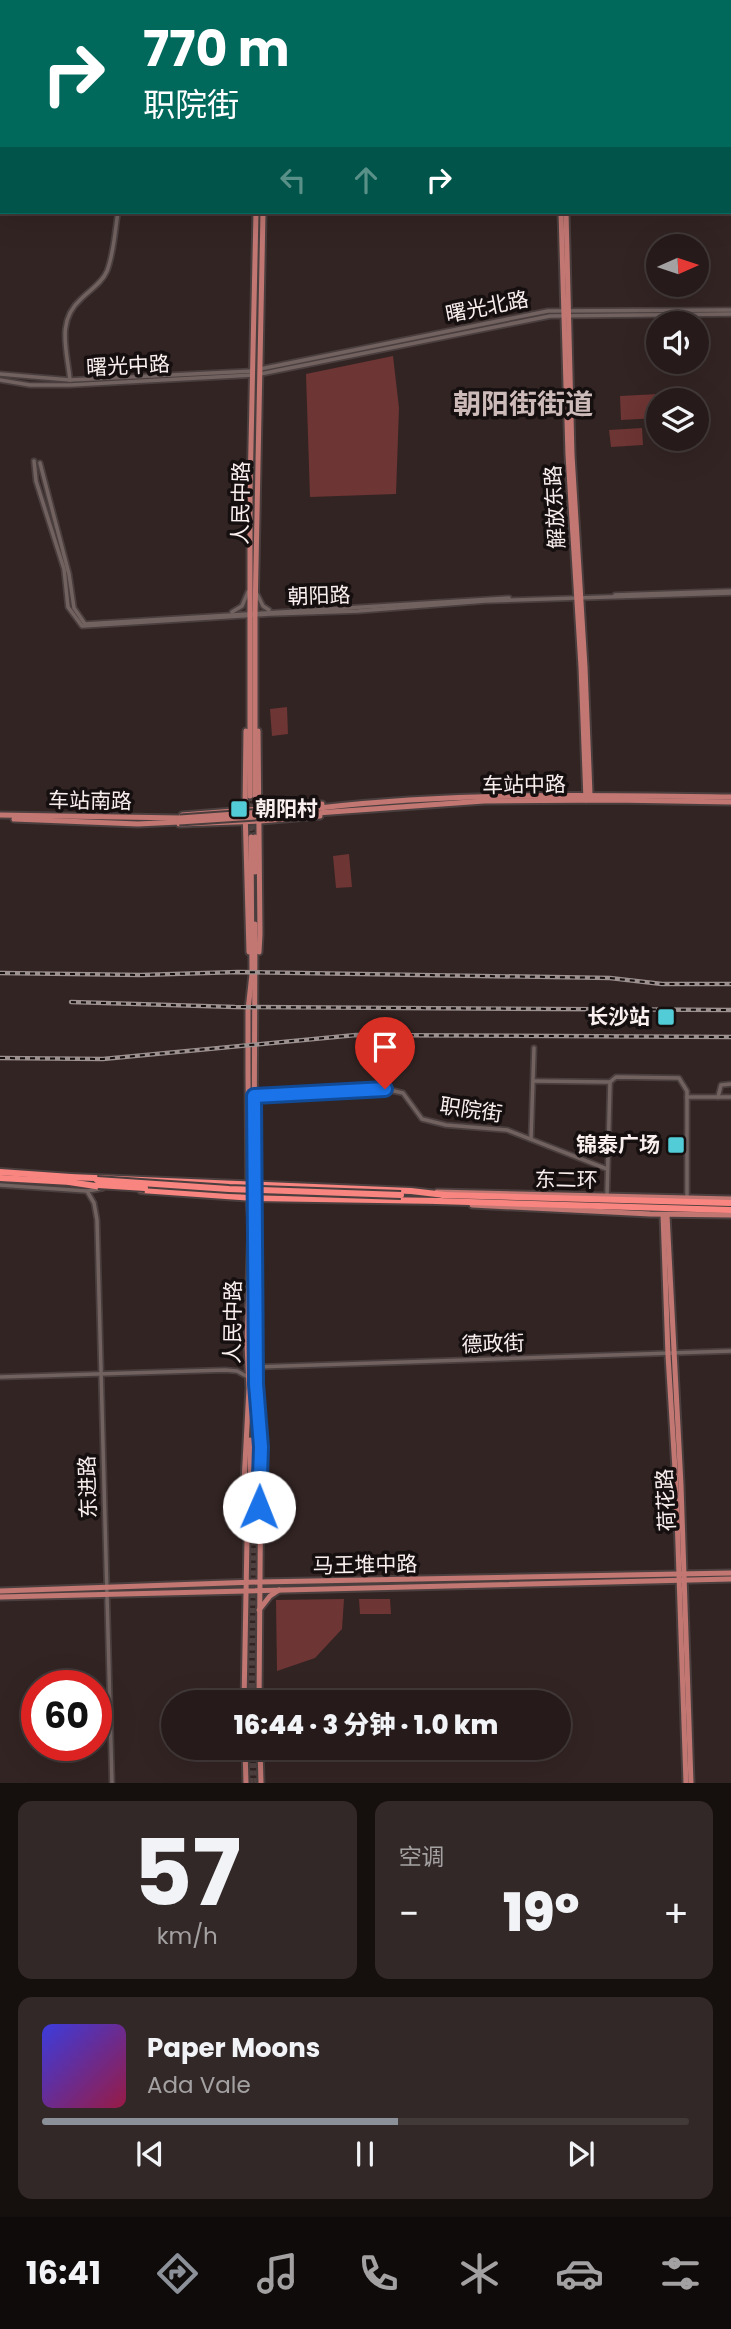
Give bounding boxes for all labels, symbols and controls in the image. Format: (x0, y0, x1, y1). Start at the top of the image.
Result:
text: 770 m (143, 15, 290, 83)
icon: right (28, 28, 119, 119)
text: 职院街 (143, 82, 239, 127)
icon: left (274, 161, 312, 199)
icon: ahead (347, 161, 385, 199)
icon: right (420, 161, 458, 199)
north arrow (646, 234, 709, 298)
map controls (646, 234, 709, 451)
street label: 曙光北路 (443, 284, 531, 329)
button: sound (646, 311, 709, 374)
street label: 曙光中路 (85, 349, 171, 382)
district label: 朝阳街街道 (453, 385, 593, 424)
button: layers (646, 388, 709, 451)
street label: 人民中路 (225, 461, 256, 545)
street label: 解放东路 (538, 464, 571, 550)
street label: 朝阳路 (287, 580, 351, 611)
street label: 车站中路 (482, 769, 566, 800)
street label: 车站南路 (48, 785, 132, 816)
place label: 朝阳村 (255, 794, 318, 823)
marker: 朝阳村 (229, 799, 249, 819)
place label: 长沙站 (587, 1002, 650, 1031)
marker: 长沙站 (656, 1007, 676, 1027)
pin (355, 1017, 415, 1089)
icon: arrive (366, 1028, 404, 1066)
street label: 职院街 (438, 1091, 504, 1128)
place label: 锦泰广场 (576, 1130, 660, 1159)
marker: 锦泰广场 (666, 1135, 686, 1155)
street label: 东二环 (534, 1164, 598, 1195)
street label: 人民中路 (217, 1280, 248, 1364)
street label: 德政街 (461, 1328, 525, 1359)
street label: 东进路 (72, 1455, 103, 1519)
street label: 荷花路 (649, 1468, 682, 1532)
position arrow (222, 1470, 296, 1544)
street label: 马王堆中路 (312, 1549, 418, 1580)
speed limit sign: 60 (21, 1670, 112, 1761)
text: 16:44 · 3 分钟 · 1.0 km (234, 1707, 498, 1743)
text: 57 (133, 1809, 241, 1937)
text: 空调 (399, 1841, 445, 1873)
text: 19° (503, 1876, 580, 1949)
text: − (399, 1887, 419, 1940)
text: + (663, 1887, 689, 1940)
text: km/h (157, 1920, 218, 1952)
text: Paper Moons (147, 2030, 320, 2066)
text: Ada Vale (147, 2069, 251, 2101)
icon: previous (131, 2135, 169, 2173)
icon: pause (346, 2135, 384, 2173)
icon: next (562, 2135, 600, 2173)
icon: directions (153, 2249, 202, 2298)
icon: music (253, 2249, 302, 2298)
icon: phone (354, 2249, 403, 2298)
icon: climate (455, 2249, 504, 2298)
icon: car (555, 2249, 604, 2298)
icon: filters (656, 2249, 705, 2298)
text: 16:41 (26, 2250, 101, 2295)

